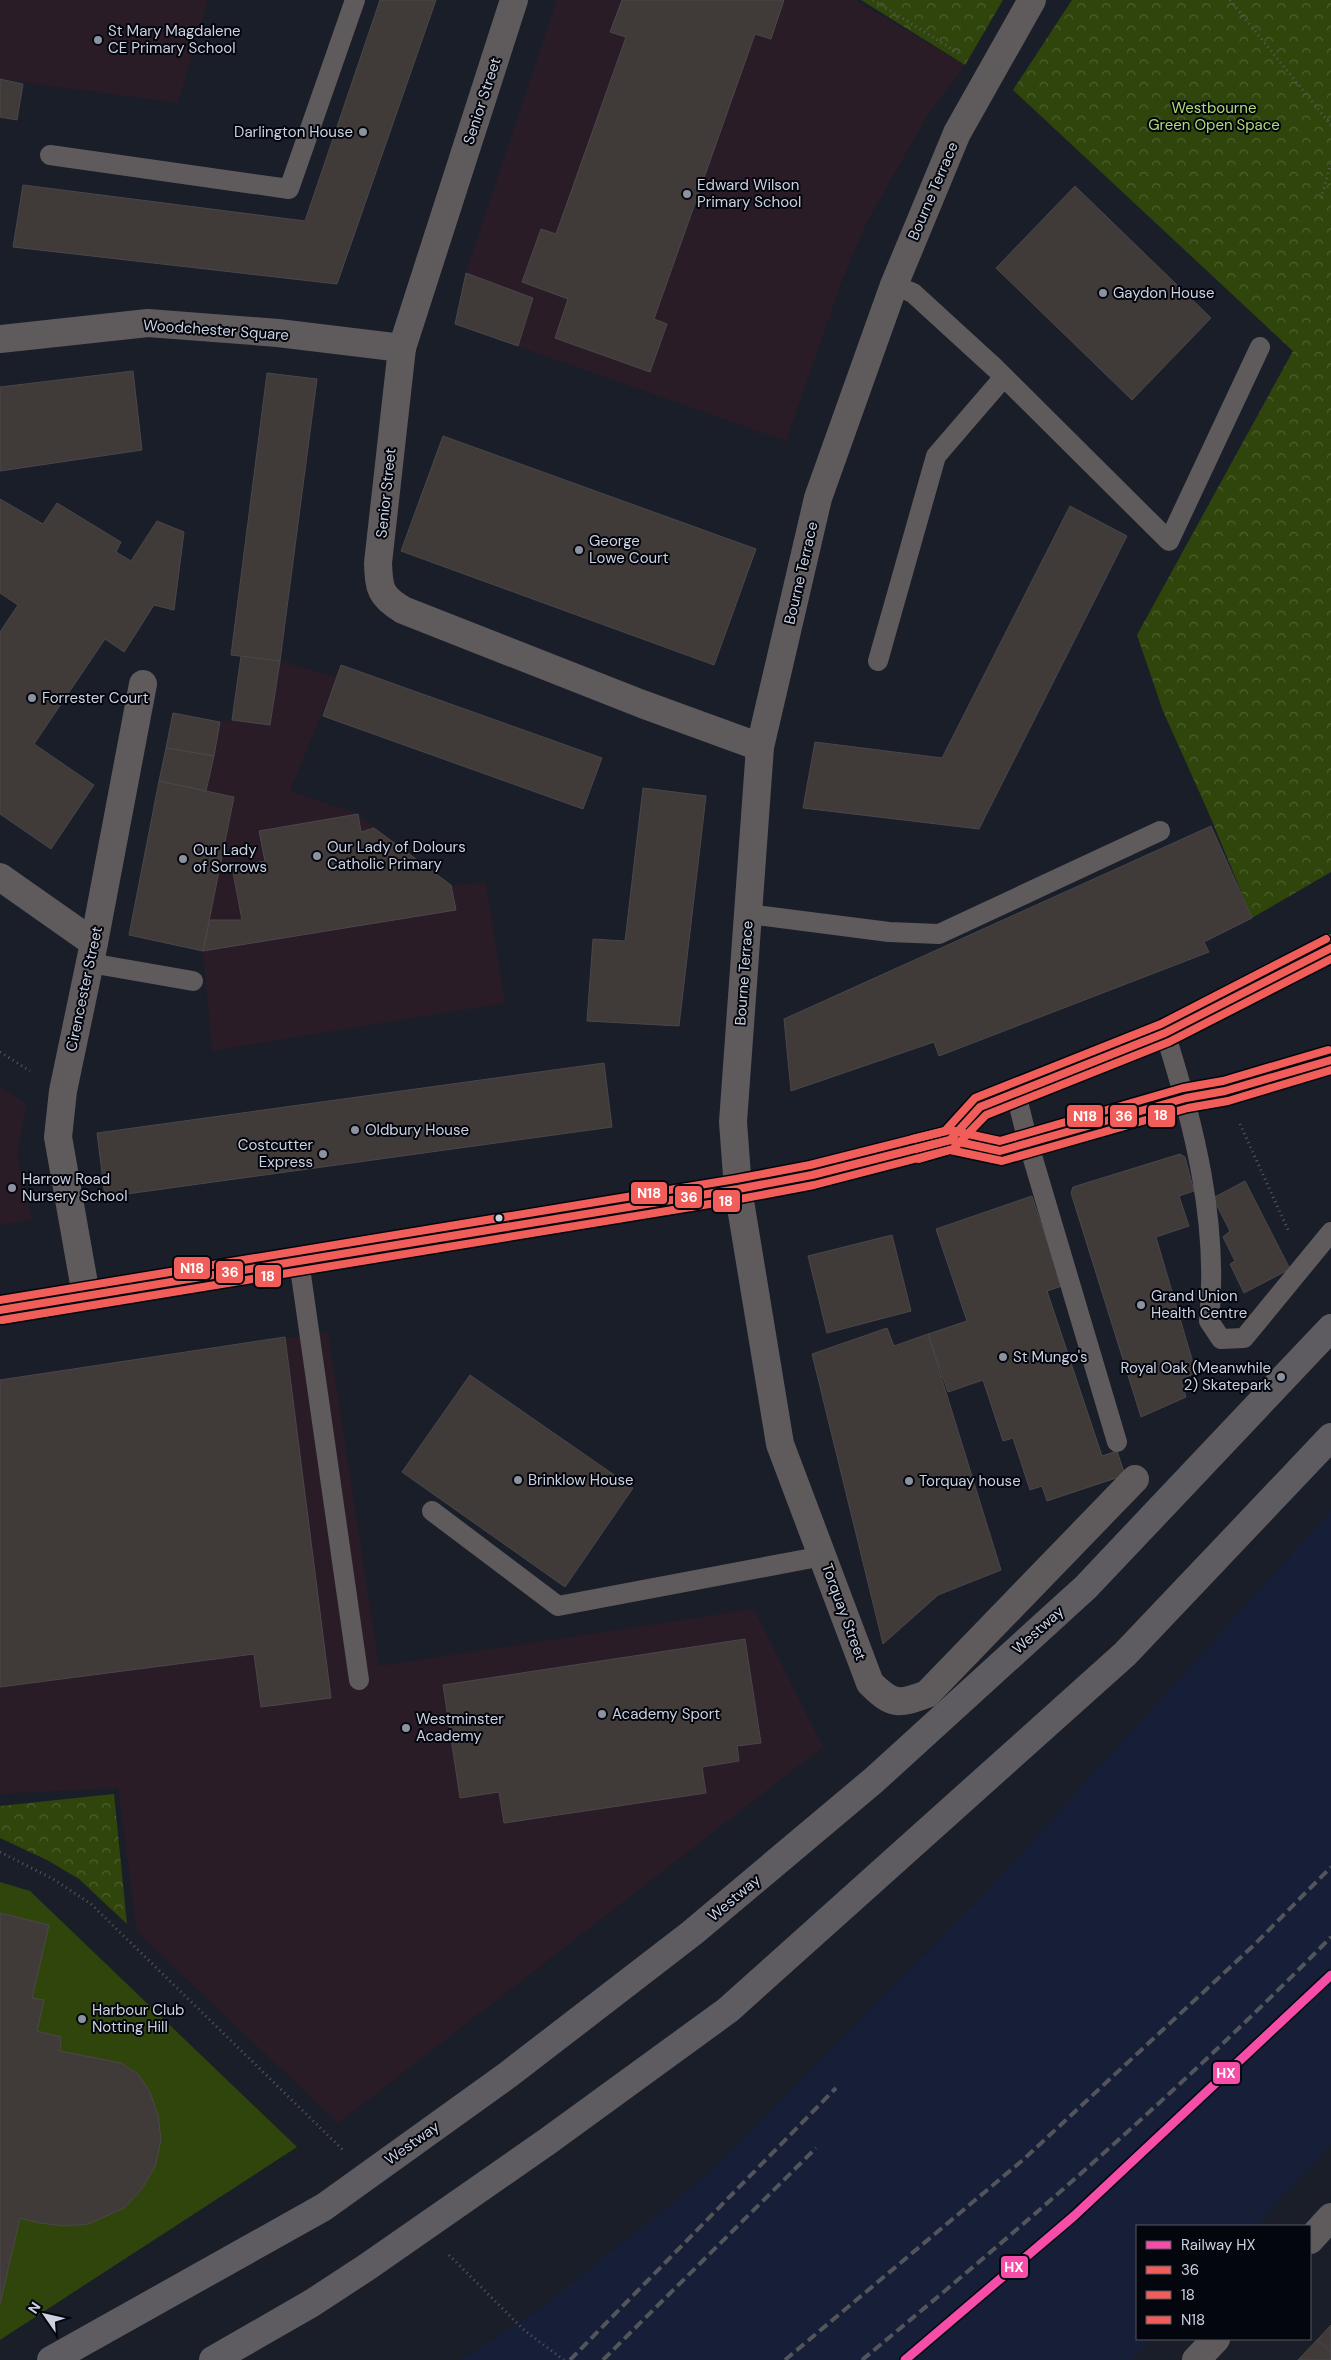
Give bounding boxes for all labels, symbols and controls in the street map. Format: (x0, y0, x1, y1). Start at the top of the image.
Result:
place label: St Mary Magdalene CE Primary School (108, 21, 241, 58)
marker: St Mary Magdalene CE Primary School (92, 34, 104, 46)
street label: Senior Street (459, 55, 506, 147)
park label: Westbourne Green Open Space (1148, 98, 1280, 135)
place label: Darlington House (234, 122, 353, 142)
marker: Darlington House (357, 126, 369, 138)
street label: Bourne Terrace (903, 139, 963, 243)
place label: Edward Wilson Primary School (697, 175, 801, 212)
marker: Edward Wilson Primary School (681, 188, 693, 200)
place label: Gaydon House (1113, 283, 1215, 303)
marker: Gaydon House (1097, 287, 1109, 299)
street label: Woodchester Square (142, 315, 290, 345)
street label: Senior Street (371, 447, 401, 539)
street label: Bourne Terrace (779, 520, 823, 626)
place label: George Lowe Court (589, 531, 669, 568)
marker: George Lowe Court (573, 544, 585, 556)
place label: Forrester Court (42, 688, 149, 708)
marker: Forrester Court (26, 692, 38, 704)
place label: Our Lady of Dolours Catholic Primary (327, 837, 466, 874)
place label: Our Lady of Sorrows (193, 840, 267, 877)
marker: Our Lady of Dolours Catholic Primary (311, 850, 323, 862)
marker: Our Lady of Sorrows (177, 853, 189, 865)
street label: Bourne Terrace (730, 920, 758, 1026)
street label: Cirencester Street (61, 925, 107, 1053)
line badge: N18 (1066, 1104, 1104, 1128)
line badge: 36 (1109, 1104, 1138, 1128)
line badge: 18 (1147, 1104, 1176, 1128)
text: 18 (1154, 1106, 1168, 1124)
text: N18 (1073, 1107, 1097, 1125)
text: 36 (1115, 1107, 1133, 1125)
place label: Oldbury House (365, 1120, 469, 1140)
marker: Oldbury House (349, 1124, 361, 1136)
place label: Costcutter Express (238, 1135, 313, 1172)
marker: Costcutter Express (317, 1148, 329, 1160)
place label: Harrow Road Nursery School (22, 1169, 127, 1206)
line badge: N18 (630, 1181, 668, 1205)
marker: Harrow Road Nursery School (6, 1182, 18, 1194)
text: N18 (637, 1184, 661, 1202)
line badge: 36 (674, 1185, 703, 1209)
text: 36 (680, 1188, 698, 1206)
line badge: 18 (712, 1189, 741, 1213)
text: 18 (719, 1192, 733, 1210)
unlabelled marker (494, 1213, 504, 1223)
line badge: N18 (173, 1256, 211, 1280)
text: N18 (180, 1259, 204, 1277)
line badge: 36 (215, 1260, 244, 1284)
text: 36 (221, 1263, 239, 1281)
line badge: 18 (254, 1264, 282, 1288)
text: 18 (261, 1267, 275, 1285)
place label: Grand Union Health Centre (1151, 1286, 1247, 1323)
marker: Grand Union Health Centre (1135, 1299, 1147, 1311)
place label: St Mungo's (1013, 1347, 1088, 1367)
marker: St Mungo's (997, 1351, 1009, 1363)
place label: Royal Oak (Meanwhile 2) Skatepark (1121, 1358, 1271, 1395)
marker: Royal Oak (Meanwhile 2) Skatepark (1275, 1371, 1287, 1383)
place label: Brinklow House (528, 1470, 634, 1490)
place label: Torquay house (919, 1471, 1021, 1491)
marker: Brinklow House (512, 1474, 524, 1486)
marker: Torquay house (903, 1475, 915, 1487)
street label: Torquay Street (817, 1561, 871, 1663)
street label: Westway (1008, 1601, 1069, 1658)
place label: Academy Sport (612, 1704, 720, 1724)
marker: Academy Sport (596, 1708, 608, 1720)
place label: Westminster Academy (416, 1709, 504, 1746)
marker: Westminster Academy (400, 1722, 412, 1734)
street label: Westway (704, 1870, 765, 1926)
place label: Harbour Club Notting Hill (92, 2000, 184, 2037)
marker: Harbour Club Notting Hill (76, 2013, 88, 2025)
line badge: HX (1212, 2061, 1241, 2085)
text: HX (1216, 2064, 1236, 2082)
street label: Westway (381, 2116, 444, 2170)
legend (1136, 2225, 1311, 2340)
text: Railway HX (1181, 2235, 1256, 2255)
line badge: HX (1000, 2255, 1029, 2279)
text: HX (1004, 2258, 1024, 2276)
text: 36 (1181, 2260, 1199, 2280)
text: 18 (1181, 2285, 1195, 2305)
north arrow (20, 2290, 70, 2340)
text: N (24, 2298, 45, 2317)
text: N18 (1181, 2310, 1205, 2330)

